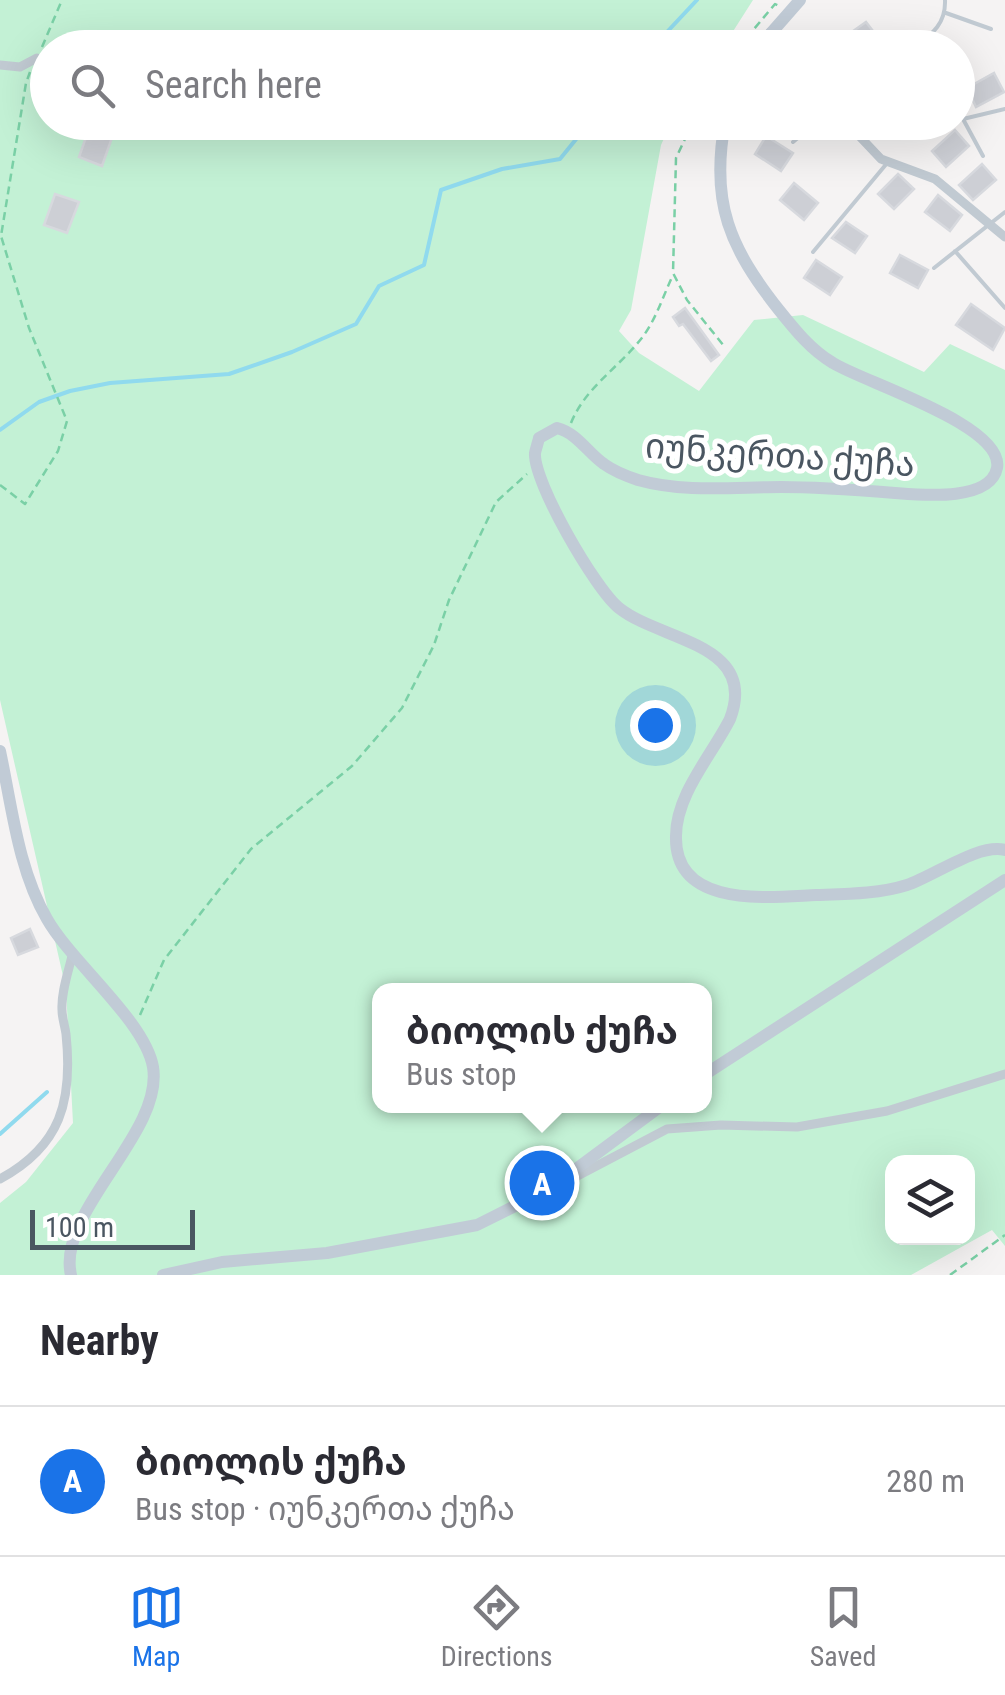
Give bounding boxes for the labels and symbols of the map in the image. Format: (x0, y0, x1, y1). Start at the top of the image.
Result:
street label: იუნკერთა ქუჩა (644, 426, 916, 485)
your location (630, 700, 681, 751)
pin: A (510, 1146, 574, 1220)
scale bar (30, 1205, 195, 1250)

